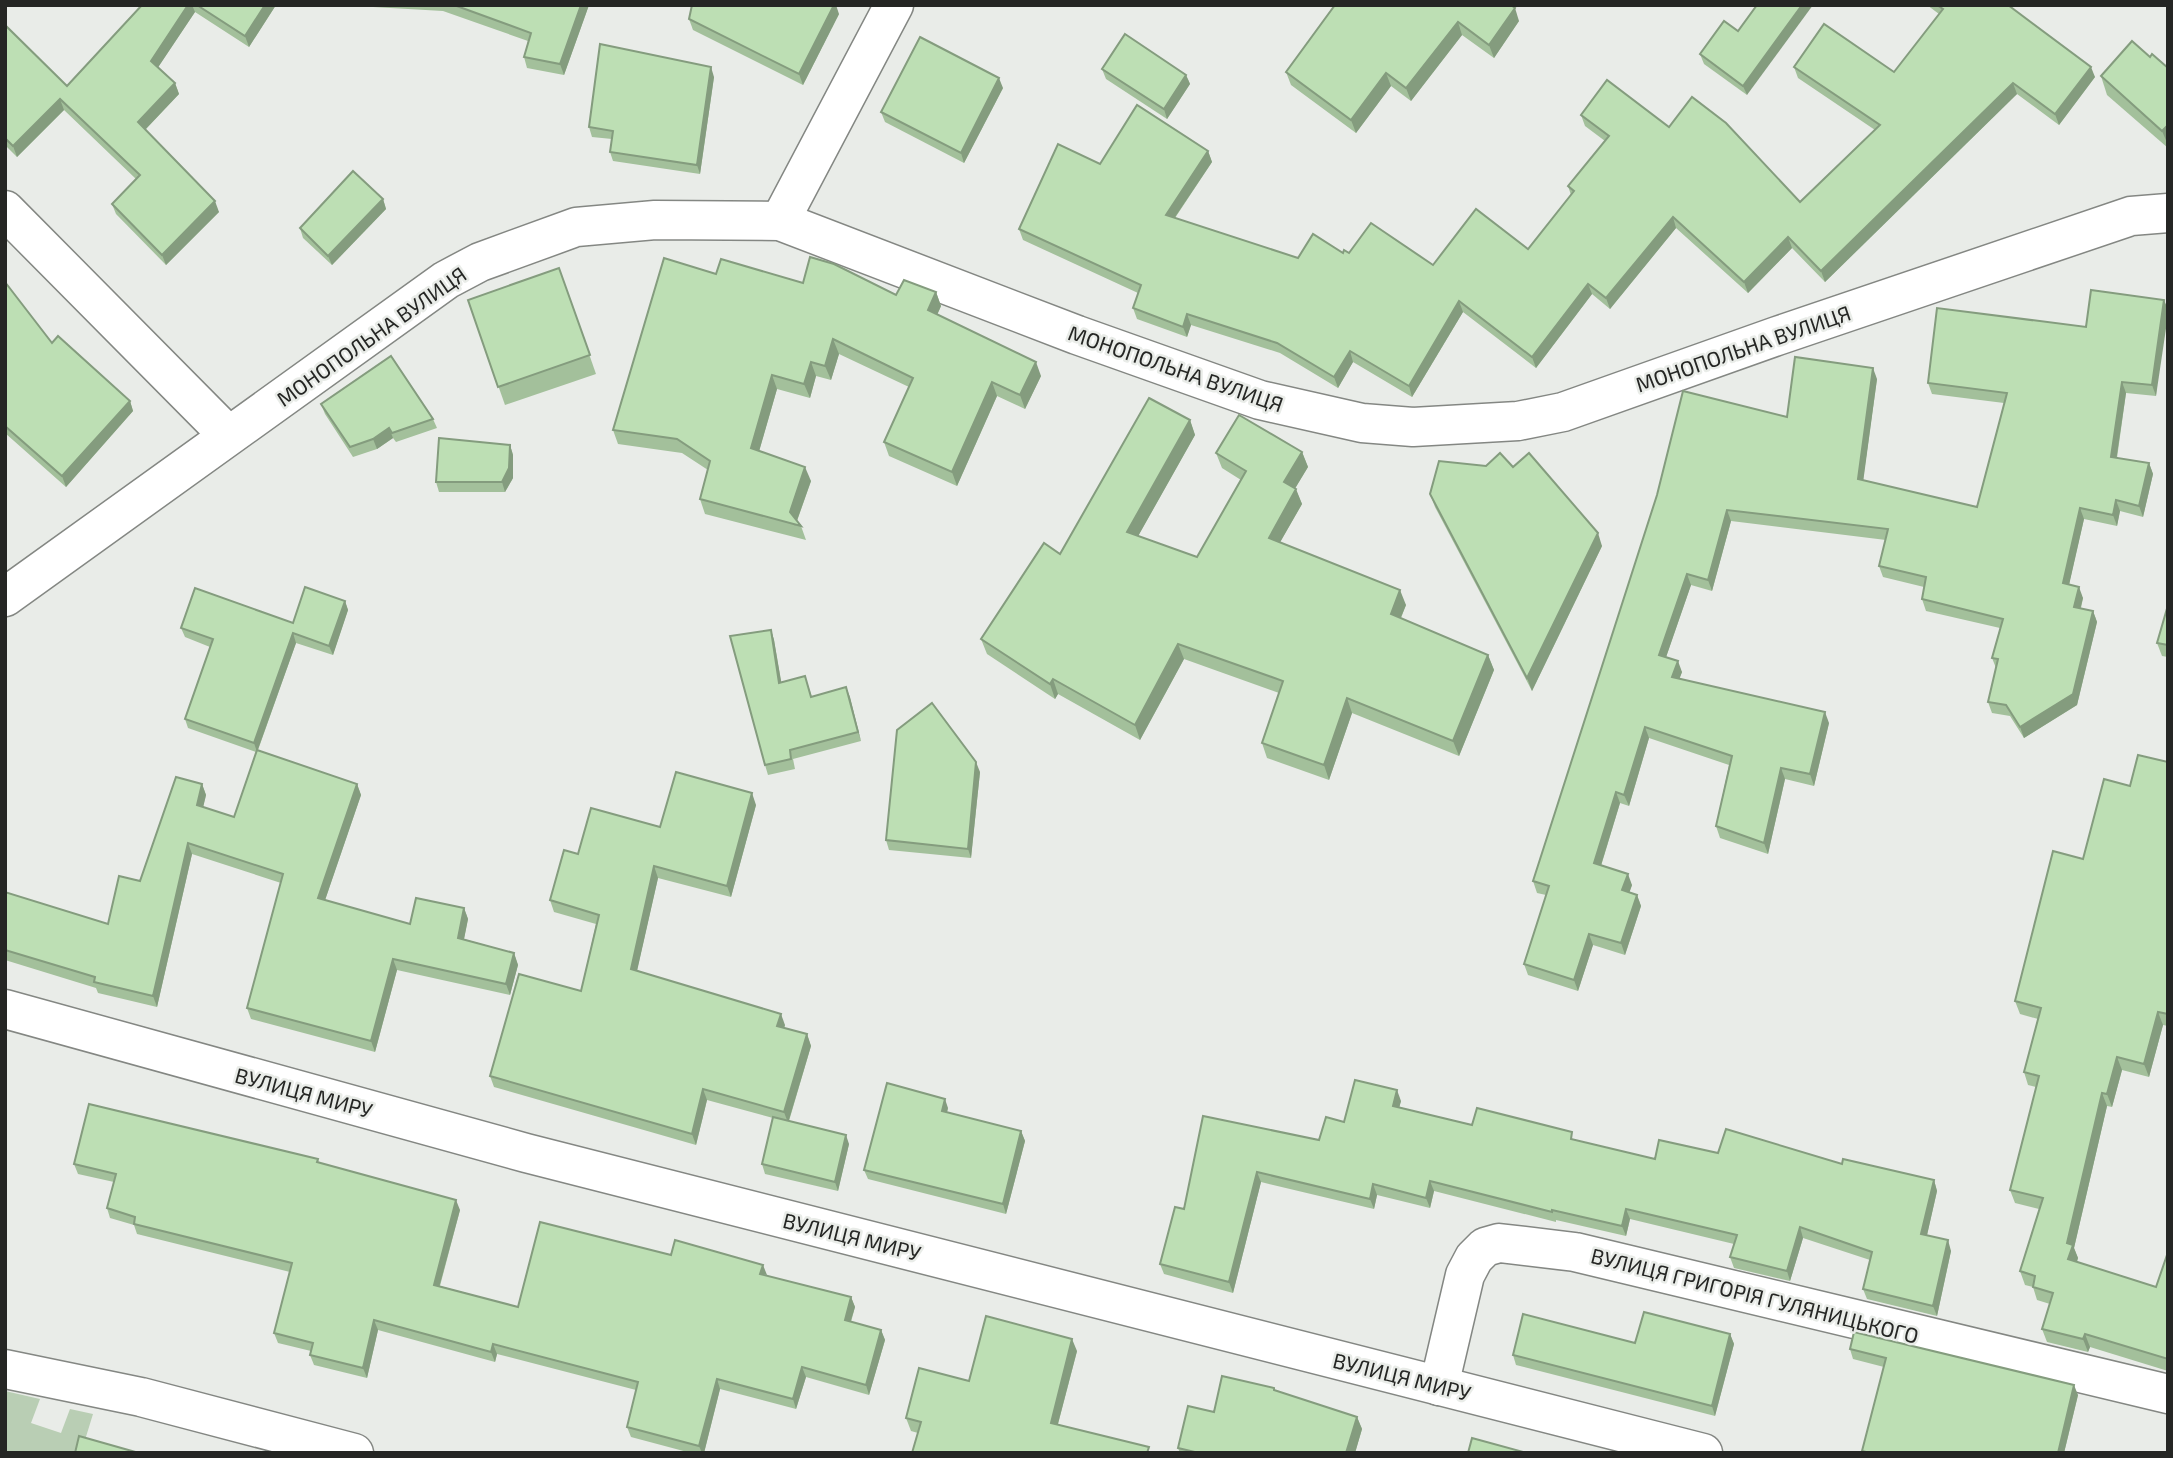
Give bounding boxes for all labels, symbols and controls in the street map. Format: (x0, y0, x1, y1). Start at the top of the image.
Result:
street label: МОНОПОЛЬНА ВУЛИЦЯ (271, 261, 471, 411)
street label: МОНОПОЛЬНА ВУЛИЦЯ (1632, 299, 1854, 397)
street label: МОНОПОЛЬНА ВУЛИЦЯ (1065, 319, 1287, 417)
street label: ВУЛИЦЯ МИРУ (233, 1062, 376, 1122)
street label: ВУЛИЦЯ МИРУ (780, 1207, 924, 1265)
street label: ВУЛИЦЯ ГРИГОРІЯ ГУЛЯНИЦЬКОГО (1589, 1242, 1921, 1348)
street label: ВУЛИЦЯ МИРУ (1330, 1347, 1474, 1405)

